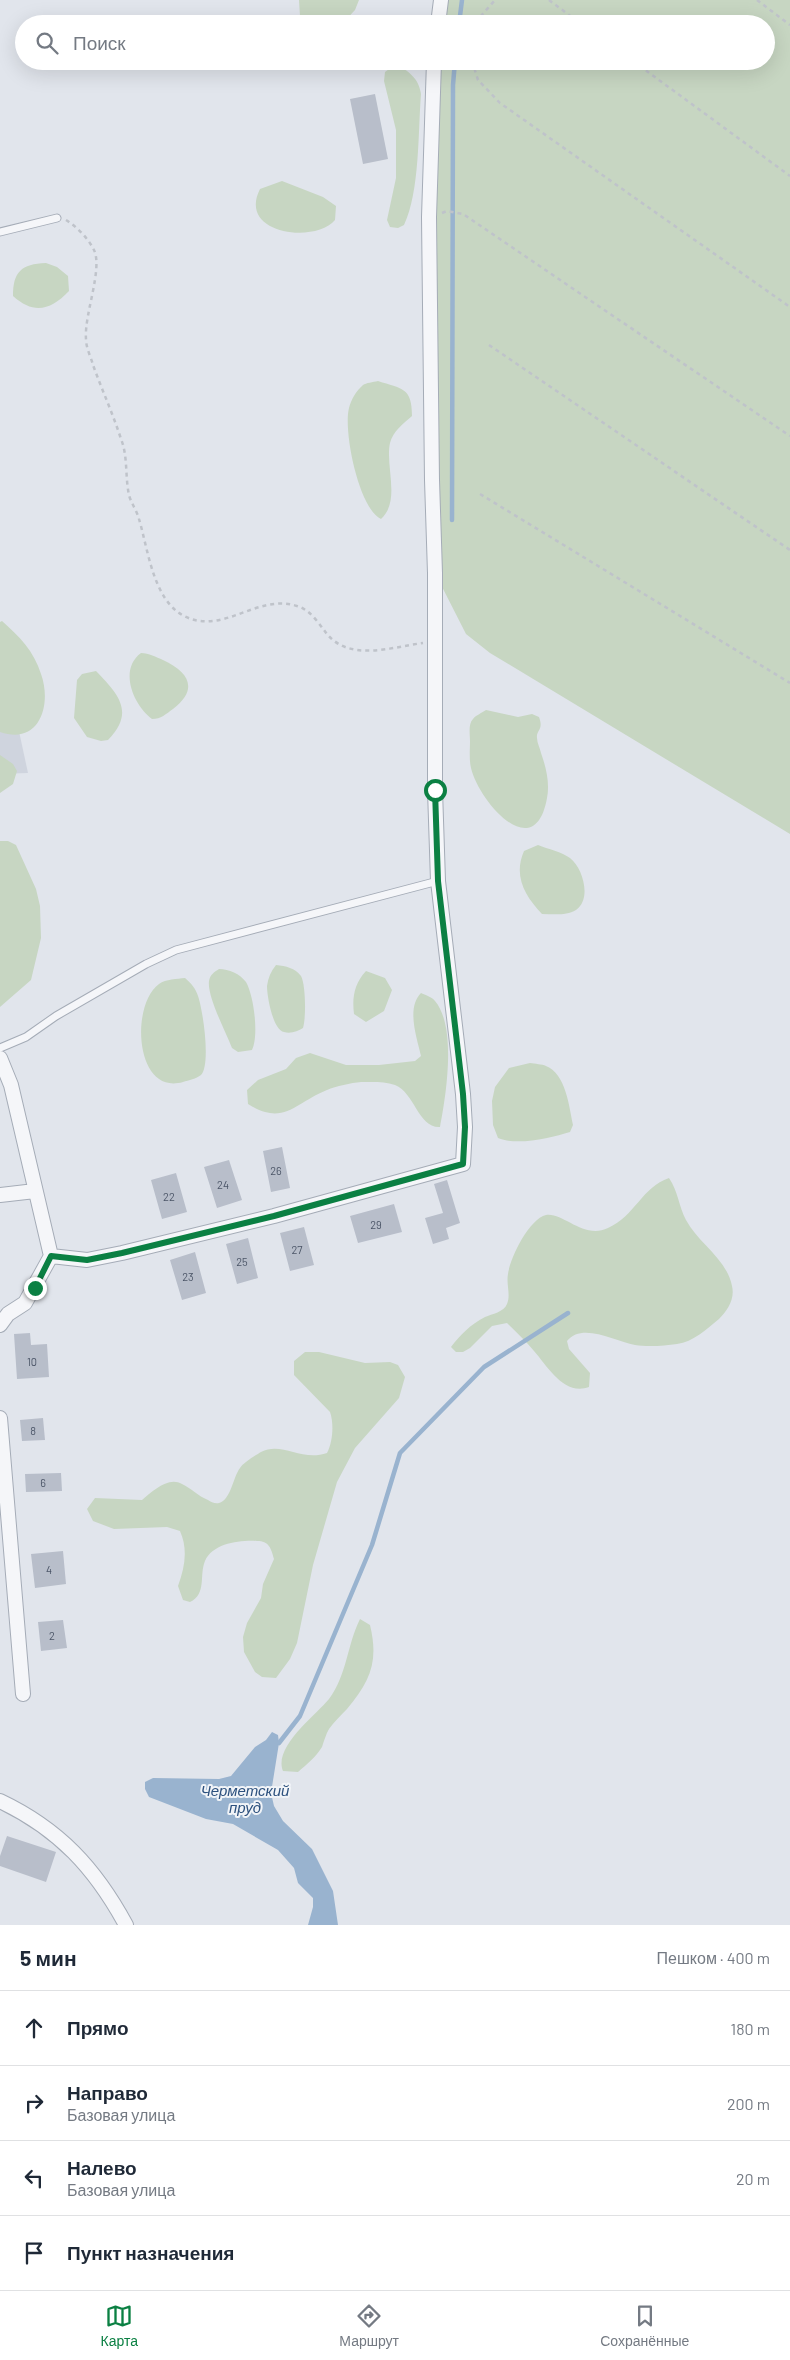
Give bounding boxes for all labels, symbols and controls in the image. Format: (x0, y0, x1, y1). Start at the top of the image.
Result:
search box (15, 15, 775, 70)
icon: search (33, 29, 61, 57)
text: Поиск (73, 31, 126, 54)
route start (424, 779, 447, 802)
house number: 26 (270, 1164, 282, 1177)
house number: 24 (217, 1178, 229, 1191)
house number: 22 (163, 1190, 175, 1203)
house number: 29 (370, 1218, 382, 1231)
house number: 27 (291, 1243, 303, 1256)
house number: 25 (236, 1255, 248, 1268)
house number: 23 (182, 1270, 194, 1283)
route end (24, 1277, 47, 1300)
house number: 10 (27, 1355, 37, 1368)
house number: 8 (30, 1424, 36, 1437)
house number: 6 (40, 1476, 46, 1489)
house number: 4 (46, 1563, 52, 1576)
house number: 2 (49, 1629, 55, 1642)
water label: Черметский пруд (201, 1781, 290, 1816)
text: 5 мин (20, 1945, 77, 1970)
text: Пешком · 400 m (657, 1948, 770, 1967)
icon: ahead (20, 2014, 48, 2042)
text: Прямо (67, 2016, 129, 2039)
text: 180 m (731, 2019, 770, 2038)
text: Направо (67, 2081, 148, 2104)
icon: right (20, 2089, 48, 2117)
text: 200 m (727, 2094, 770, 2113)
text: Базовая улица (67, 2105, 175, 2124)
text: Налево (67, 2156, 137, 2179)
icon: left (20, 2164, 48, 2192)
text: 20 m (736, 2169, 770, 2188)
text: Базовая улица (67, 2180, 175, 2199)
icon: arrive (20, 2239, 48, 2267)
text: Пункт назначения (67, 2241, 234, 2264)
tab: Карта (101, 2302, 138, 2349)
tab: Маршрут (339, 2302, 399, 2349)
tab: Сохранённые (600, 2302, 689, 2349)

